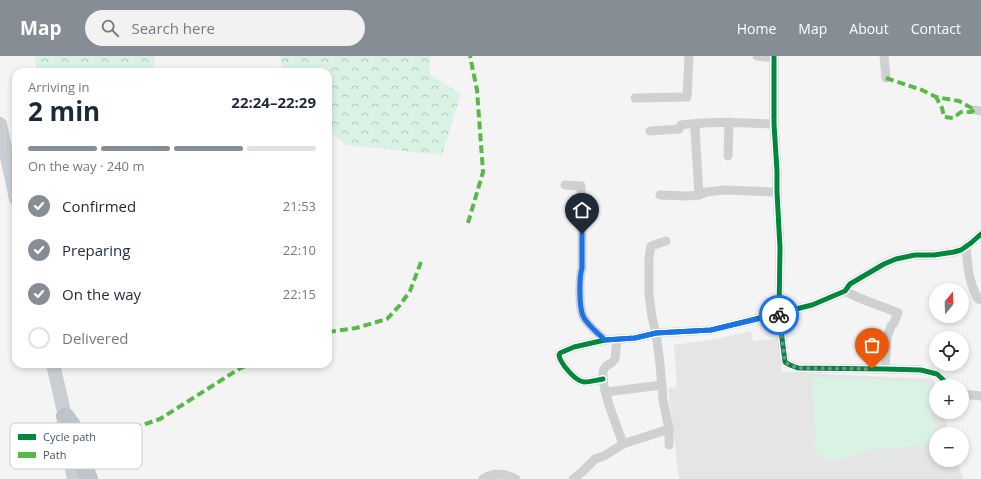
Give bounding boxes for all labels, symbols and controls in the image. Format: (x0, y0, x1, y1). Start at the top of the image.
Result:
search box (85, 10, 365, 46)
text: Map (20, 15, 61, 41)
icon: search (99, 17, 121, 39)
text: Search here (131, 18, 215, 38)
text: Home (737, 19, 776, 38)
text: Map (798, 19, 827, 38)
text: About (849, 19, 889, 38)
text: Contact (911, 19, 961, 38)
text: Arriving in (28, 78, 90, 96)
text: 22:24–22:29 (231, 92, 316, 112)
text: 2 min (28, 93, 100, 129)
text: On the way · 240 m (28, 157, 144, 175)
pin (565, 193, 599, 234)
icon: check (28, 195, 50, 217)
text: Confirmed (62, 196, 136, 216)
text: 21:53 (283, 197, 316, 215)
icon: home (571, 199, 593, 221)
icon: check (28, 239, 50, 261)
text: Preparing (62, 240, 130, 260)
text: 22:10 (283, 241, 316, 259)
icon: check (28, 283, 50, 305)
north arrow (929, 283, 969, 323)
map controls (929, 283, 969, 467)
text: On the way (62, 284, 141, 304)
text: 22:15 (283, 285, 316, 303)
courier (759, 295, 799, 335)
icon: bike (768, 304, 790, 326)
text: Delivered (62, 328, 129, 348)
pin (855, 328, 889, 369)
button: locate (929, 331, 969, 371)
icon: bag (861, 334, 883, 356)
button: + (929, 379, 969, 419)
legend (10, 423, 142, 469)
button: − (929, 427, 969, 467)
text: Cycle path (43, 429, 96, 444)
text: Path (43, 447, 66, 462)

